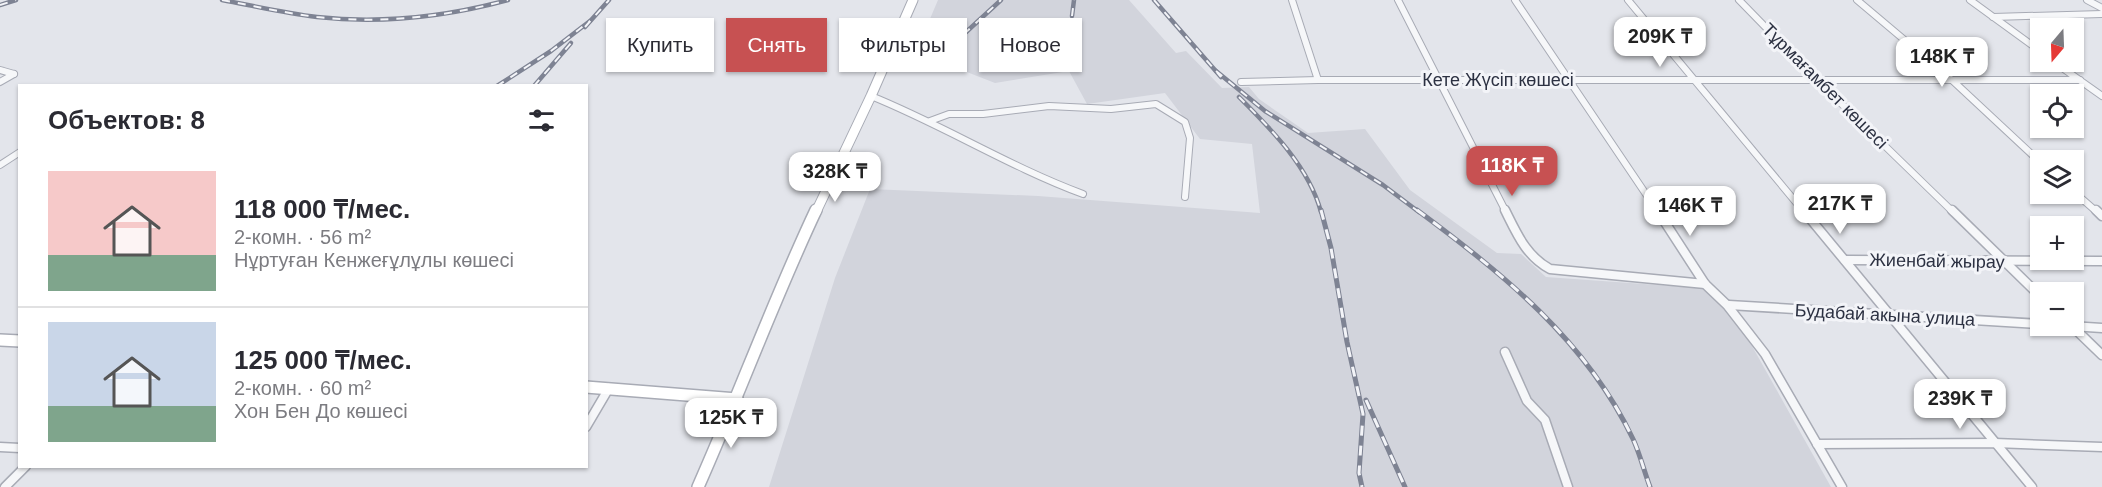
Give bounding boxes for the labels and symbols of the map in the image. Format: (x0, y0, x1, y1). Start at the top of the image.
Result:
pin: 209K ₸ (1611, 17, 1709, 68)
north arrow (2030, 18, 2084, 72)
street label: Тұрмағамбет көшесі (1758, 19, 1892, 153)
pin: 148K ₸ (1893, 37, 1991, 88)
street label: Кете Жүсіп көшесі (1422, 70, 1574, 90)
pin: 118K ₸ (1463, 146, 1561, 197)
pin: 328K ₸ (786, 152, 884, 203)
pin: 217K ₸ (1791, 184, 1889, 235)
pin: 146K ₸ (1641, 186, 1739, 237)
street label: Жиенбай жырау (1869, 250, 2005, 272)
street label: Будабай акына улица (1794, 300, 1977, 330)
pin: 239K ₸ (1911, 379, 2009, 430)
pin: 125K ₸ (682, 398, 780, 449)

